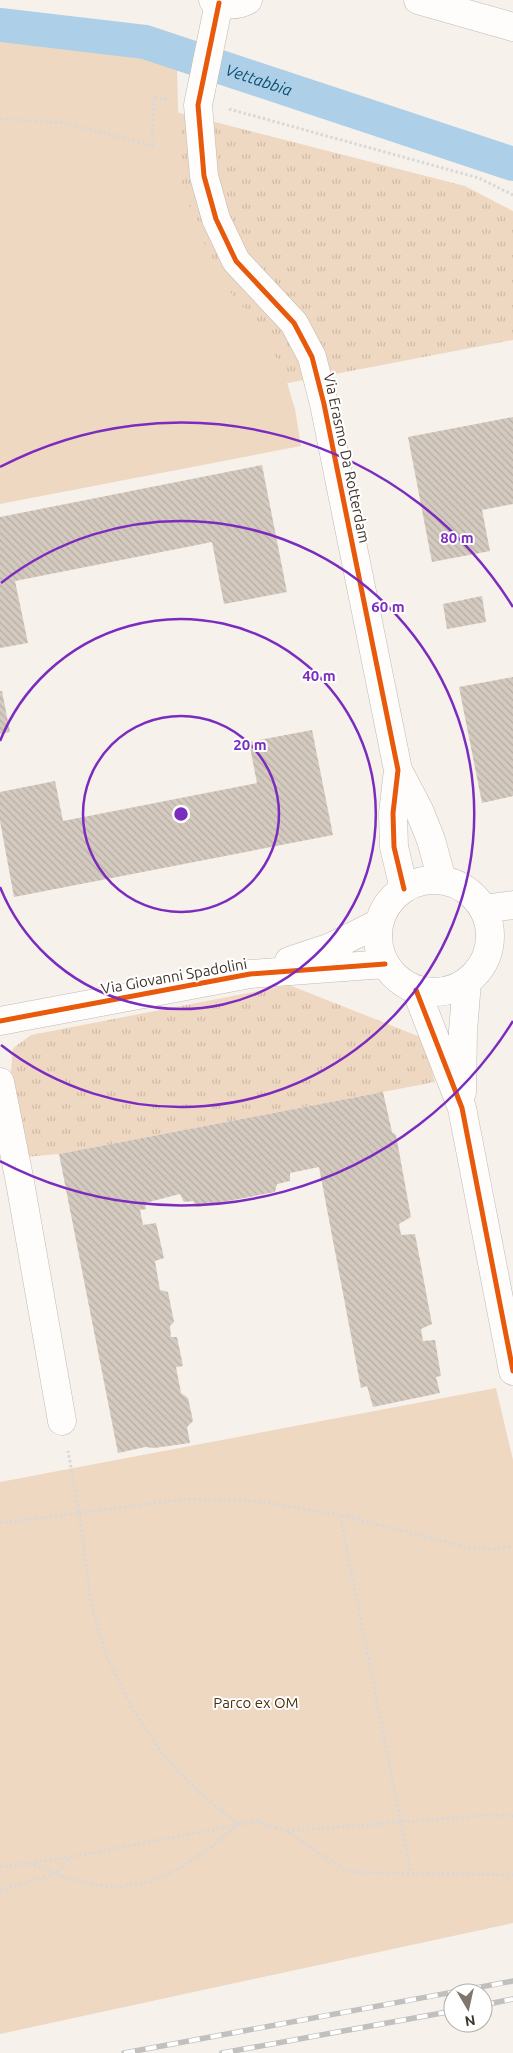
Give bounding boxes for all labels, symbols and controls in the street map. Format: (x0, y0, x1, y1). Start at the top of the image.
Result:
water label: Vettabbia (223, 60, 295, 99)
street label: Via Erasmo Da Rotterdam (321, 372, 373, 544)
text: 80 m (440, 529, 474, 546)
text: 60 m (371, 598, 405, 615)
text: 40 m (302, 667, 336, 684)
text: 20 m (233, 736, 267, 753)
centre of rings (172, 805, 190, 823)
street label: Via Giovanni Spadolini (100, 955, 248, 997)
park label: Parco ex OM (213, 1694, 299, 1711)
north arrow (443, 1983, 493, 2033)
text: N (464, 2012, 476, 2030)

